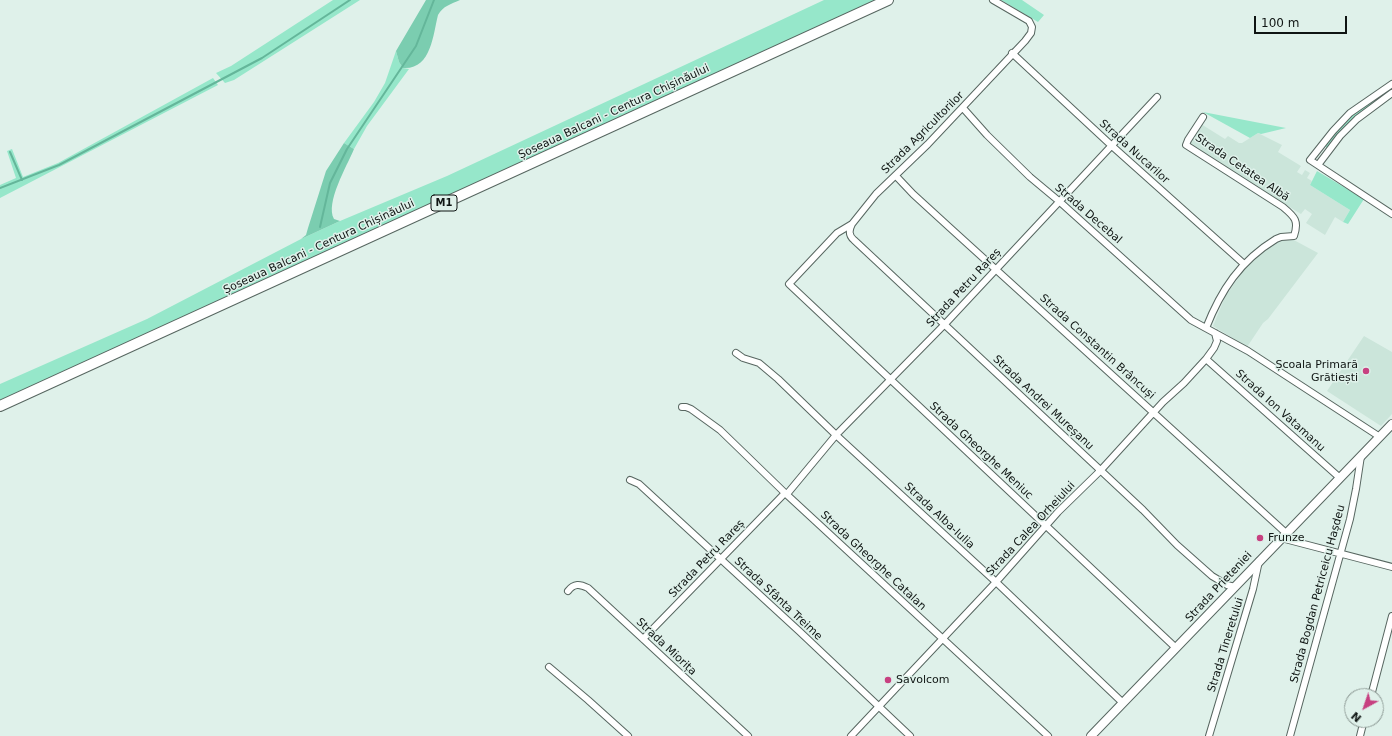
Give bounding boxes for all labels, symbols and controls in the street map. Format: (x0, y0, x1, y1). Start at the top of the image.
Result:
scale bar (1256, 8, 1349, 34)
text: 100 m (1261, 16, 1299, 30)
street label: Șoseaua Balcani - Centura Chișinăului (516, 62, 712, 162)
street label: Strada Agricultorilor (879, 89, 967, 177)
street label: Strada Nucarilor (1096, 117, 1172, 187)
street label: Strada Cetatea Albă (1192, 132, 1292, 204)
street label: Strada Decebal (1052, 181, 1124, 247)
road number: M1 (431, 195, 457, 211)
street label: Șoseaua Balcani - Centura Chișinăului (221, 197, 417, 297)
street label: Strada Petru Rareș (924, 246, 1004, 330)
street label: Strada Constantin Brâncuși (1037, 292, 1157, 402)
street label: Strada Andrei Mureșanu (990, 353, 1096, 453)
place label: Școala Primară Grătiești (1275, 358, 1358, 384)
marker: Școala Primară Grătiești (1361, 366, 1371, 376)
street label: Strada Ion Vatamanu (1232, 367, 1328, 455)
street label: Strada Gheorghe Meniuc (927, 400, 1035, 502)
street label: Strada Calea Orheiului (984, 479, 1078, 579)
street label: Strada Alba-Iulia (901, 480, 977, 552)
street label: Strada Bogdan Petriceicu Hașdeu (1288, 503, 1348, 685)
street label: Strada Gheorghe Catalan (817, 509, 929, 613)
street label: Strada Petru Rareș (666, 517, 748, 601)
place label: Frunze (1268, 531, 1305, 545)
marker: Frunze (1255, 533, 1265, 543)
street label: Strada Prieteniei (1183, 549, 1255, 625)
street label: Strada Sfânta Treime (731, 555, 825, 643)
street label: Strada Tineretului (1205, 596, 1247, 694)
street label: Strada Miorița (633, 616, 699, 678)
place label: Savolcom (896, 673, 950, 687)
marker: Savolcom (883, 675, 893, 685)
north arrow (1344, 688, 1384, 728)
text: N (1349, 709, 1364, 725)

